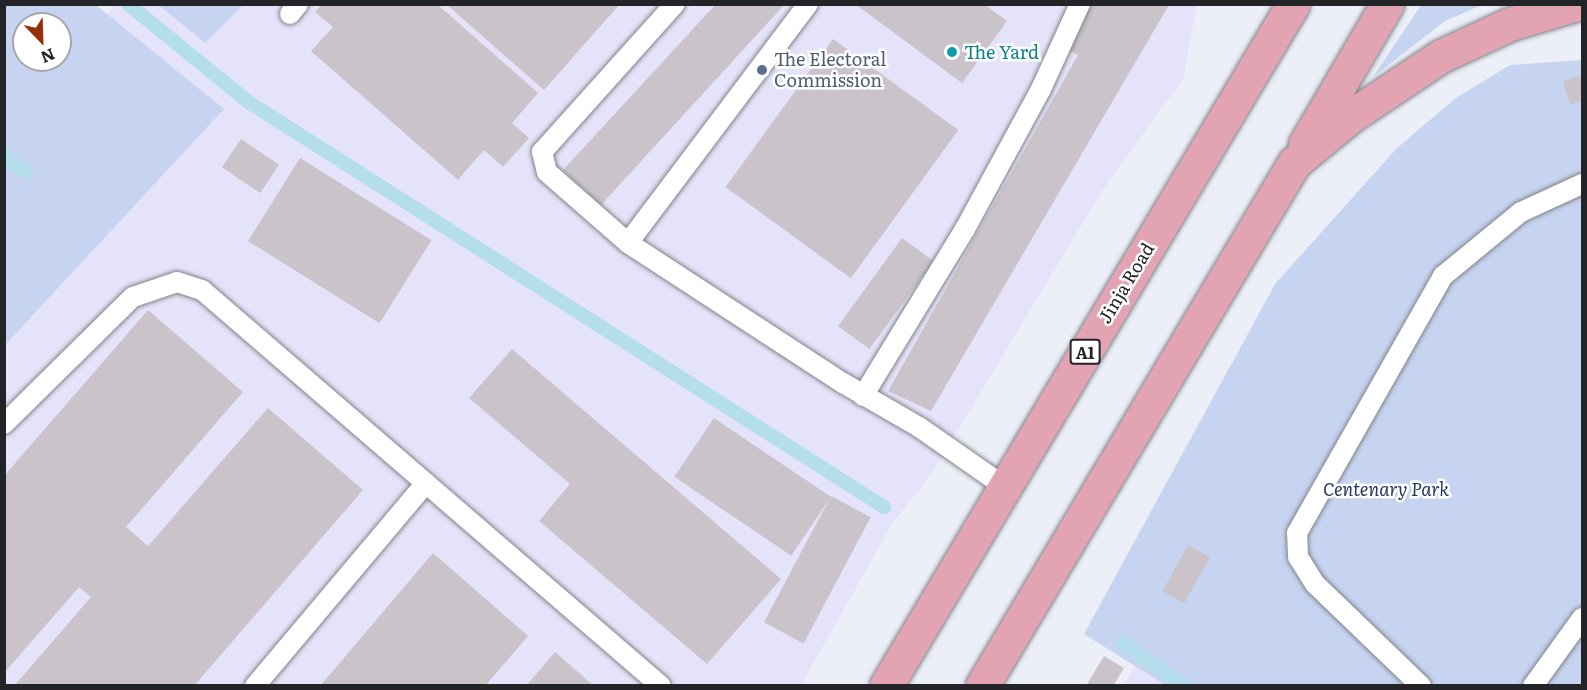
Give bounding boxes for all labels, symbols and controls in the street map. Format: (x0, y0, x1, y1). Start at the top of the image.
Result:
north arrow (12, 12, 72, 72)
place label: The Yard (964, 41, 1039, 63)
text: N (37, 43, 59, 70)
marker: The Yard (945, 45, 959, 59)
place label: The Electoral Commission (774, 49, 886, 92)
marker: The Electoral Commission (755, 63, 769, 77)
street label: Jinja Road (1094, 239, 1158, 327)
road number: A1 (1068, 339, 1102, 365)
park label: Centenary Park (1323, 478, 1449, 500)

